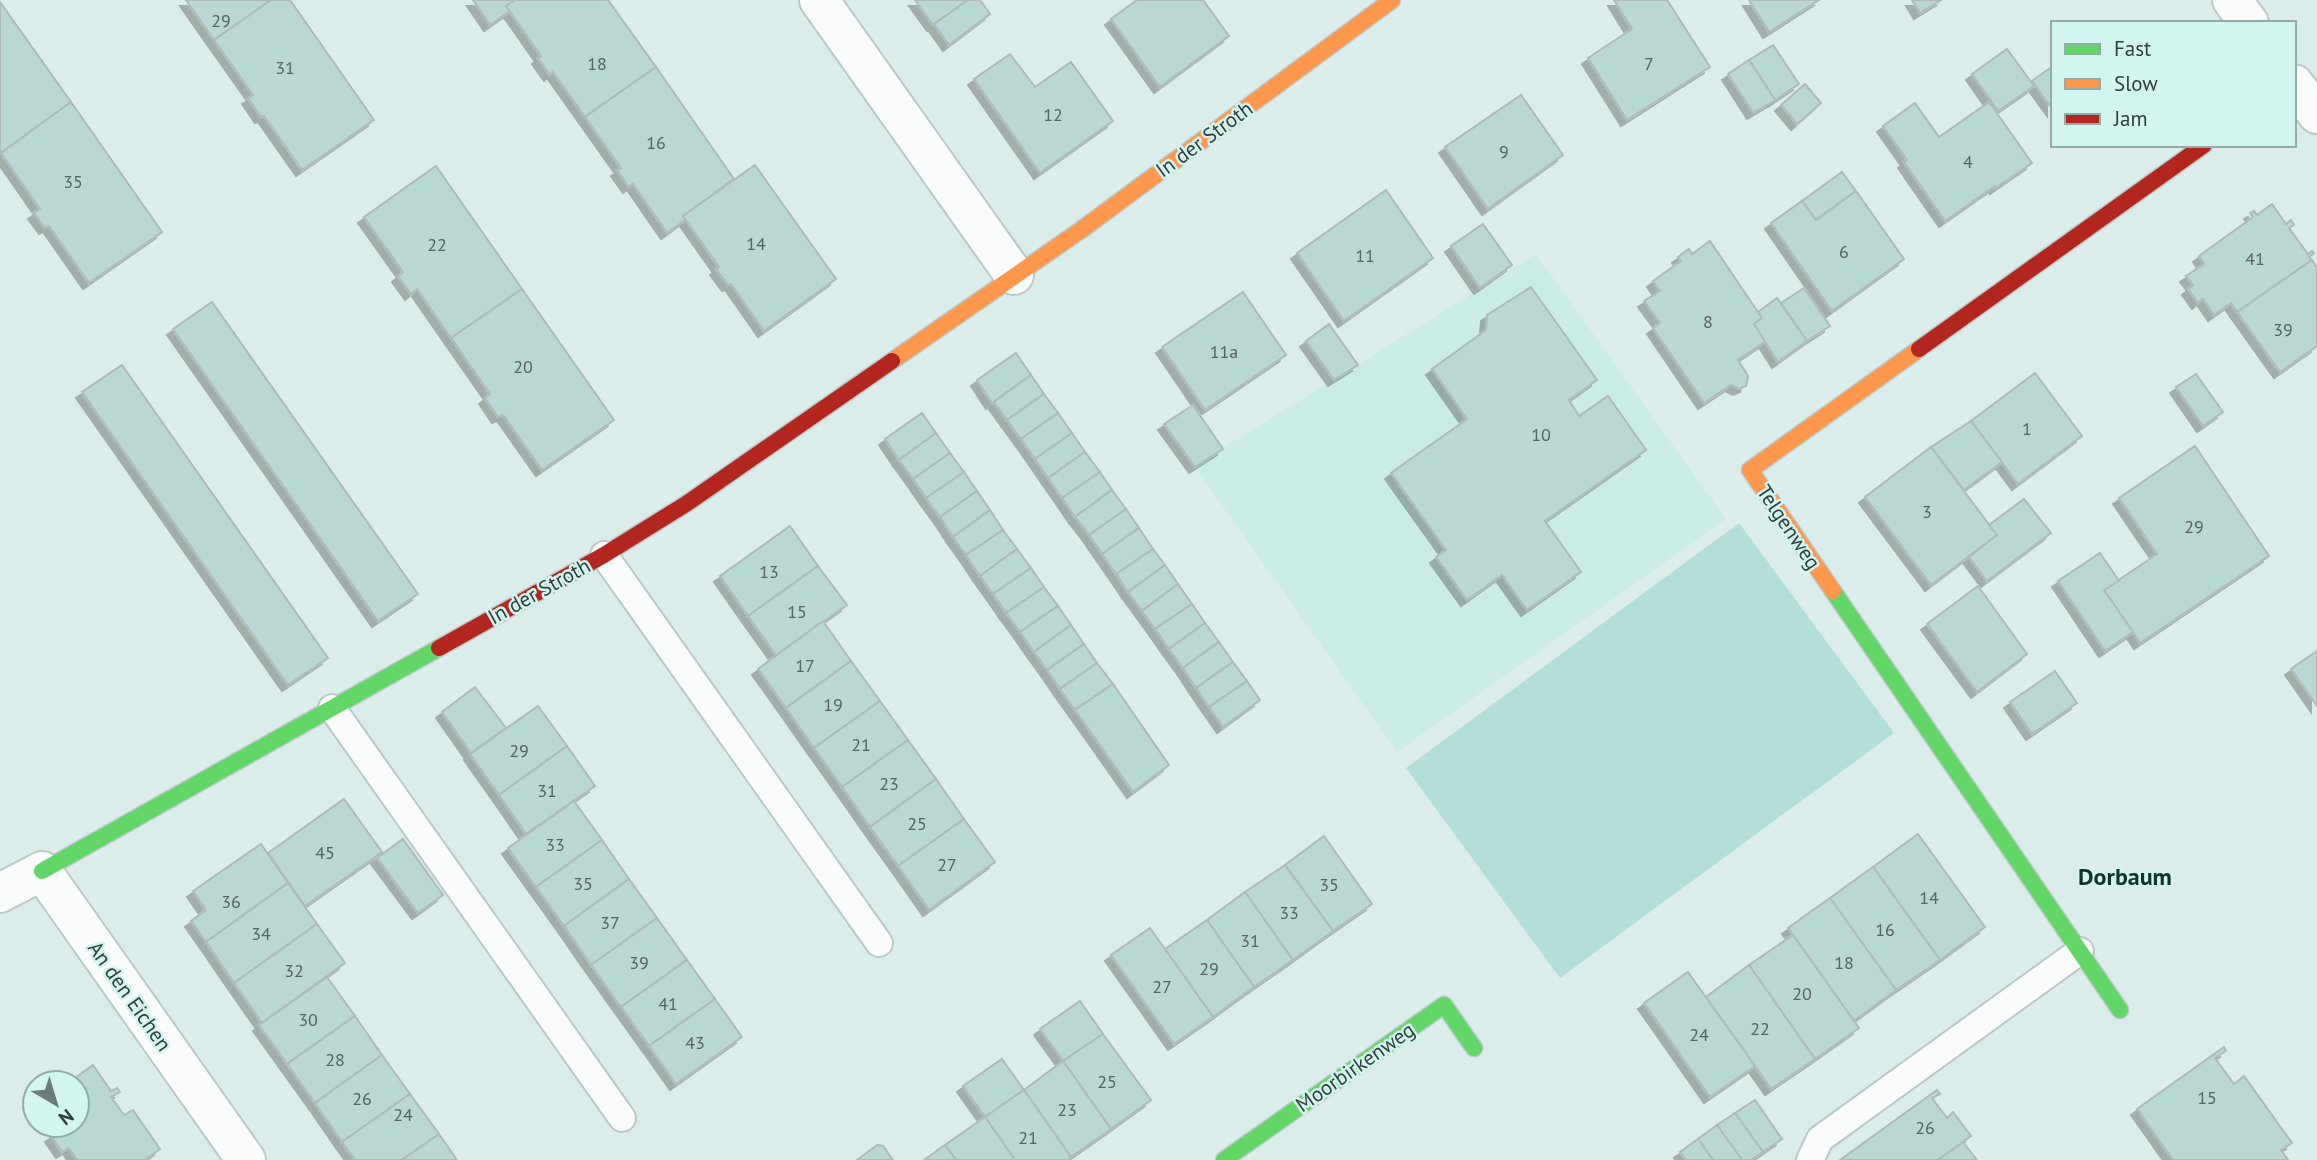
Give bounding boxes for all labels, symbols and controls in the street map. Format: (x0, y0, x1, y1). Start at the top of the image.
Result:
house number: 29 (211, 9, 231, 32)
legend (2051, 21, 2296, 147)
text: Fast (2114, 35, 2151, 62)
house number: 18 (587, 52, 607, 75)
house number: 7 (1644, 52, 1654, 75)
house number: 31 (275, 56, 295, 79)
text: Slow (2114, 70, 2158, 97)
street label: In der Stroth (1150, 95, 1258, 183)
house number: 12 (1043, 103, 1063, 126)
text: Jam (2113, 105, 2148, 132)
house number: 16 (646, 131, 666, 154)
house number: 9 (1499, 140, 1509, 163)
house number: 4 (1963, 150, 1973, 173)
house number: 35 (63, 170, 83, 193)
house number: 14 (746, 232, 766, 255)
house number: 22 (427, 233, 447, 256)
house number: 6 (1839, 240, 1849, 263)
house number: 11 (1355, 244, 1375, 267)
house number: 41 (2245, 247, 2265, 270)
house number: 8 (1703, 310, 1713, 333)
house number: 39 (2273, 318, 2293, 341)
house number: 11a (1210, 340, 1238, 363)
house number: 20 (513, 355, 533, 378)
house number: 1 (2022, 417, 2032, 440)
house number: 10 (1531, 423, 1551, 446)
street label: Telgenweg (1751, 480, 1827, 574)
house number: 3 (1922, 500, 1932, 523)
house number: 29 (2184, 515, 2204, 538)
street label: In der Stroth (483, 552, 595, 630)
house number: 13 (759, 560, 779, 583)
house number: 15 (787, 600, 807, 623)
house number: 17 (795, 654, 815, 677)
house number: 19 (823, 693, 843, 716)
house number: 21 (851, 733, 871, 756)
house number: 29 (509, 739, 529, 762)
house number: 23 (879, 772, 899, 795)
house number: 31 (537, 779, 557, 802)
house number: 25 (907, 812, 927, 835)
house number: 33 (545, 833, 565, 856)
house number: 45 (315, 841, 335, 864)
house number: 27 (937, 853, 957, 876)
district label: Dorbaum (2078, 861, 2172, 892)
house number: 35 (573, 872, 593, 895)
house number: 35 (1319, 873, 1339, 896)
house number: 14 (1919, 886, 1939, 909)
house number: 36 (221, 890, 241, 913)
house number: 33 (1279, 901, 1299, 924)
house number: 37 (600, 911, 620, 934)
house number: 16 (1875, 918, 1895, 941)
house number: 34 (251, 922, 271, 945)
house number: 31 (1240, 929, 1260, 952)
street label: An den Eichen (82, 936, 178, 1056)
house number: 39 (629, 951, 649, 974)
house number: 18 (1834, 951, 1854, 974)
house number: 29 (1199, 957, 1219, 980)
house number: 32 (284, 959, 304, 982)
house number: 27 (1152, 975, 1172, 998)
house number: 20 (1792, 982, 1812, 1005)
house number: 41 (658, 992, 678, 1015)
house number: 30 (298, 1008, 318, 1031)
street label: Moorbirkenweg (1290, 1016, 1420, 1118)
house number: 22 (1750, 1017, 1770, 1040)
house number: 24 (1689, 1023, 1709, 1046)
house number: 43 (685, 1031, 705, 1054)
house number: 28 (325, 1048, 345, 1071)
north arrow (21, 1069, 91, 1139)
house number: 25 (1097, 1070, 1117, 1093)
house number: 15 (2197, 1086, 2217, 1109)
house number: 26 (352, 1087, 372, 1110)
house number: 23 (1057, 1098, 1077, 1121)
house number: 24 (393, 1103, 413, 1126)
text: N (54, 1104, 79, 1131)
house number: 26 (1915, 1116, 1935, 1139)
house number: 21 (1018, 1126, 1038, 1149)

